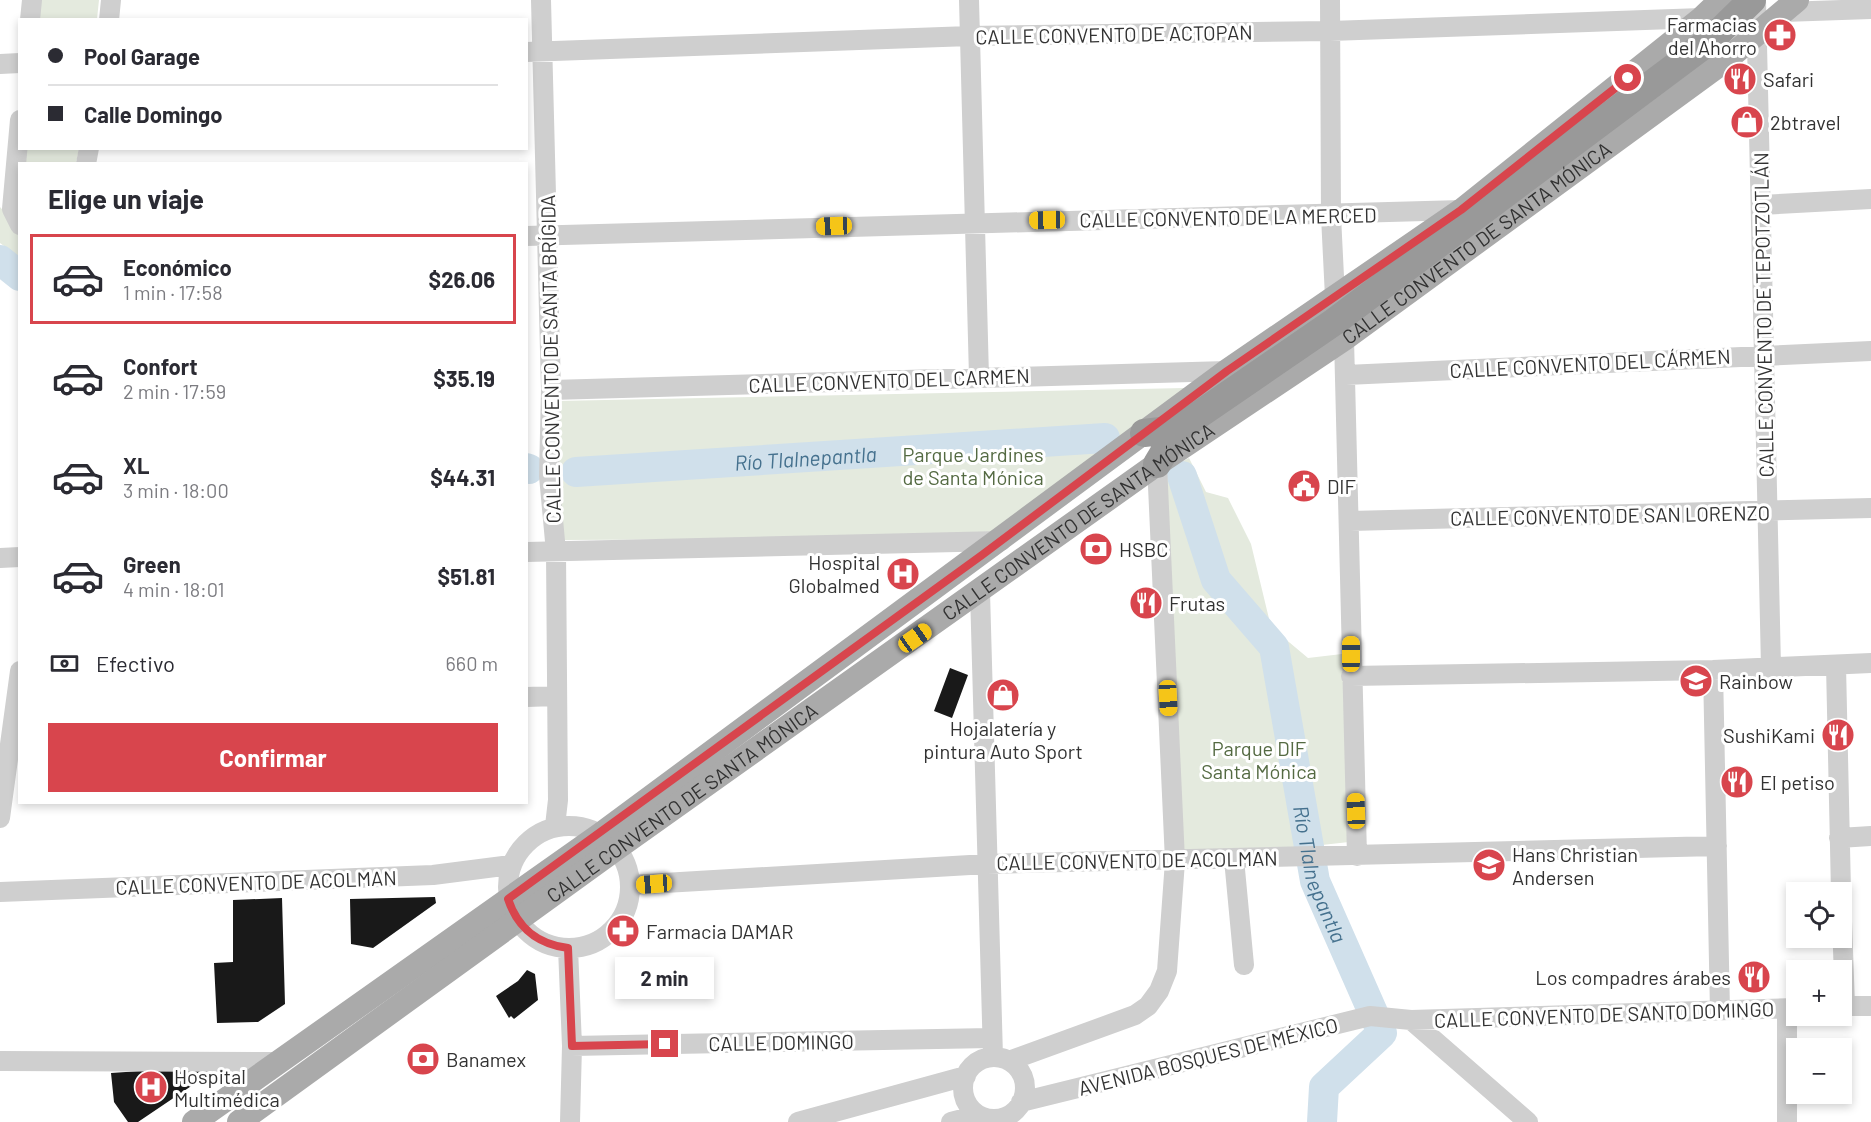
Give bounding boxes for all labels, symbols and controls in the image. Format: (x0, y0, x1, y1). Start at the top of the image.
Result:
place label: Farmacias del Ahorro (1667, 12, 1757, 59)
pharmacy icon: Farmacias del Ahorro (1762, 17, 1798, 53)
street label: CALLE CONVENTO DE ACTOPAN (975, 20, 1253, 48)
text: Pool Garage (84, 43, 200, 69)
restaurant icon: Safari (1722, 61, 1758, 97)
route start (1614, 64, 1641, 91)
place label: Safari (1763, 67, 1814, 91)
text: Calle Domingo (84, 101, 222, 127)
shop icon: 2btravel (1729, 104, 1765, 140)
place label: 2btravel (1770, 110, 1841, 134)
street label: CALLE CONVENTO DE SANTA MÓNICA (1337, 136, 1615, 349)
street label: CALLE CONVENTO DE TEPOTZOTLÁN (1748, 152, 1778, 478)
text: Elige un viaje (48, 182, 204, 214)
street label: CALLE CONVENTO DE SANTA BRÍGIDA (535, 194, 565, 524)
street label: CALLE CONVENTO DE LA MERCED (1079, 202, 1377, 232)
car (1029, 211, 1065, 229)
car (816, 216, 852, 236)
icon: car (51, 252, 105, 306)
text: Económico (123, 254, 232, 280)
text: $26.06 (429, 266, 495, 292)
text: 1 min · 17:58 (123, 280, 223, 304)
street label: CALLE CONVENTO DEL CÁRMEN (1449, 344, 1731, 382)
icon: car (51, 351, 105, 405)
text: Confort (123, 353, 198, 379)
street label: CALLE CONVENTO DEL CARMEN (748, 363, 1030, 397)
text: $35.19 (433, 365, 495, 391)
text: 2 min · 17:59 (123, 379, 226, 403)
street label: CALLE CONVENTO DE SANTA MÓNICA (937, 417, 1219, 625)
water label: Río Tlalnepantla (734, 440, 877, 474)
park label: Parque Jardines de Santa Mónica (902, 442, 1044, 489)
icon: car (51, 450, 105, 504)
text: XL (123, 452, 149, 478)
text: $44.31 (430, 464, 495, 490)
public building icon: DIF (1286, 468, 1322, 504)
place label: DIF (1327, 474, 1356, 498)
text: 3 min · 18:00 (123, 478, 229, 502)
street label: CALLE CONVENTO DE SAN LORENZO (1450, 500, 1770, 530)
bank icon: HSBC (1078, 531, 1114, 567)
place label: HSBC (1119, 537, 1168, 561)
icon: car (51, 549, 105, 603)
place label: Hospital Globalmed (789, 550, 880, 597)
text: Green (123, 551, 181, 577)
hospital icon: Hospital Globalmed (885, 556, 921, 592)
text: $51.81 (438, 563, 495, 589)
text: 4 min · 18:01 (123, 577, 225, 601)
restaurant icon: Frutas (1128, 585, 1164, 621)
place label: Frutas (1169, 591, 1225, 615)
car (895, 620, 935, 656)
car (1342, 636, 1360, 672)
icon: cash (48, 647, 81, 680)
text: Efectivo (96, 650, 175, 676)
text: 660 m (446, 651, 498, 675)
school or university icon: Rainbow (1678, 663, 1714, 699)
place label: Rainbow (1719, 669, 1793, 693)
shop icon: Hojalatería y pintura Auto Sport (985, 677, 1021, 713)
car (1158, 680, 1178, 716)
street label: CALLE CONVENTO DE SANTA MÓNICA (542, 698, 822, 907)
place label: Hojalatería y pintura Auto Sport (923, 716, 1083, 763)
restaurant icon: SushiKami (1820, 717, 1856, 753)
button: Confirmar (48, 723, 498, 792)
place label: SushiKami (1723, 723, 1815, 747)
park label: Parque DIF Santa Mónica (1201, 736, 1317, 783)
restaurant icon: El petiso (1719, 764, 1755, 800)
place label: El petiso (1760, 770, 1835, 794)
car (1346, 793, 1366, 829)
water label: Río Tlalnepantla (1289, 803, 1353, 946)
place label: Hans Christian Andersen (1512, 842, 1638, 889)
street label: CALLE CONVENTO DE ACOLMAN (996, 846, 1278, 874)
school or university icon: Hans Christian Andersen (1471, 847, 1507, 883)
street label: CALLE CONVENTO DE ACOLMAN (115, 865, 397, 899)
car (635, 874, 673, 894)
map controls (1786, 882, 1852, 1104)
button: locate (1786, 882, 1852, 948)
pharmacy icon: Farmacia DAMAR (605, 913, 641, 949)
place label: Farmacia DAMAR (646, 919, 793, 943)
callout: 2 min (616, 957, 714, 999)
restaurant icon: Los compadres árabes (1736, 959, 1772, 995)
button: + (1786, 960, 1852, 1026)
place label: Los compadres árabes (1535, 965, 1731, 989)
text: 2 min (641, 966, 688, 990)
street label: CALLE CONVENTO DE SANTO DOMINGO (1434, 996, 1774, 1032)
street label: AVENIDA BOSQUES DE MÉXICO (1076, 1012, 1340, 1100)
street label: CALLE DOMINGO (708, 1029, 854, 1055)
route end (651, 1030, 678, 1057)
button: − (1786, 1038, 1852, 1104)
bank icon: Banamex (405, 1041, 441, 1077)
place label: Banamex (446, 1047, 526, 1071)
place label: Hospital Multimédica (174, 1064, 280, 1111)
hospital icon: Hospital Multimédica (133, 1069, 169, 1105)

